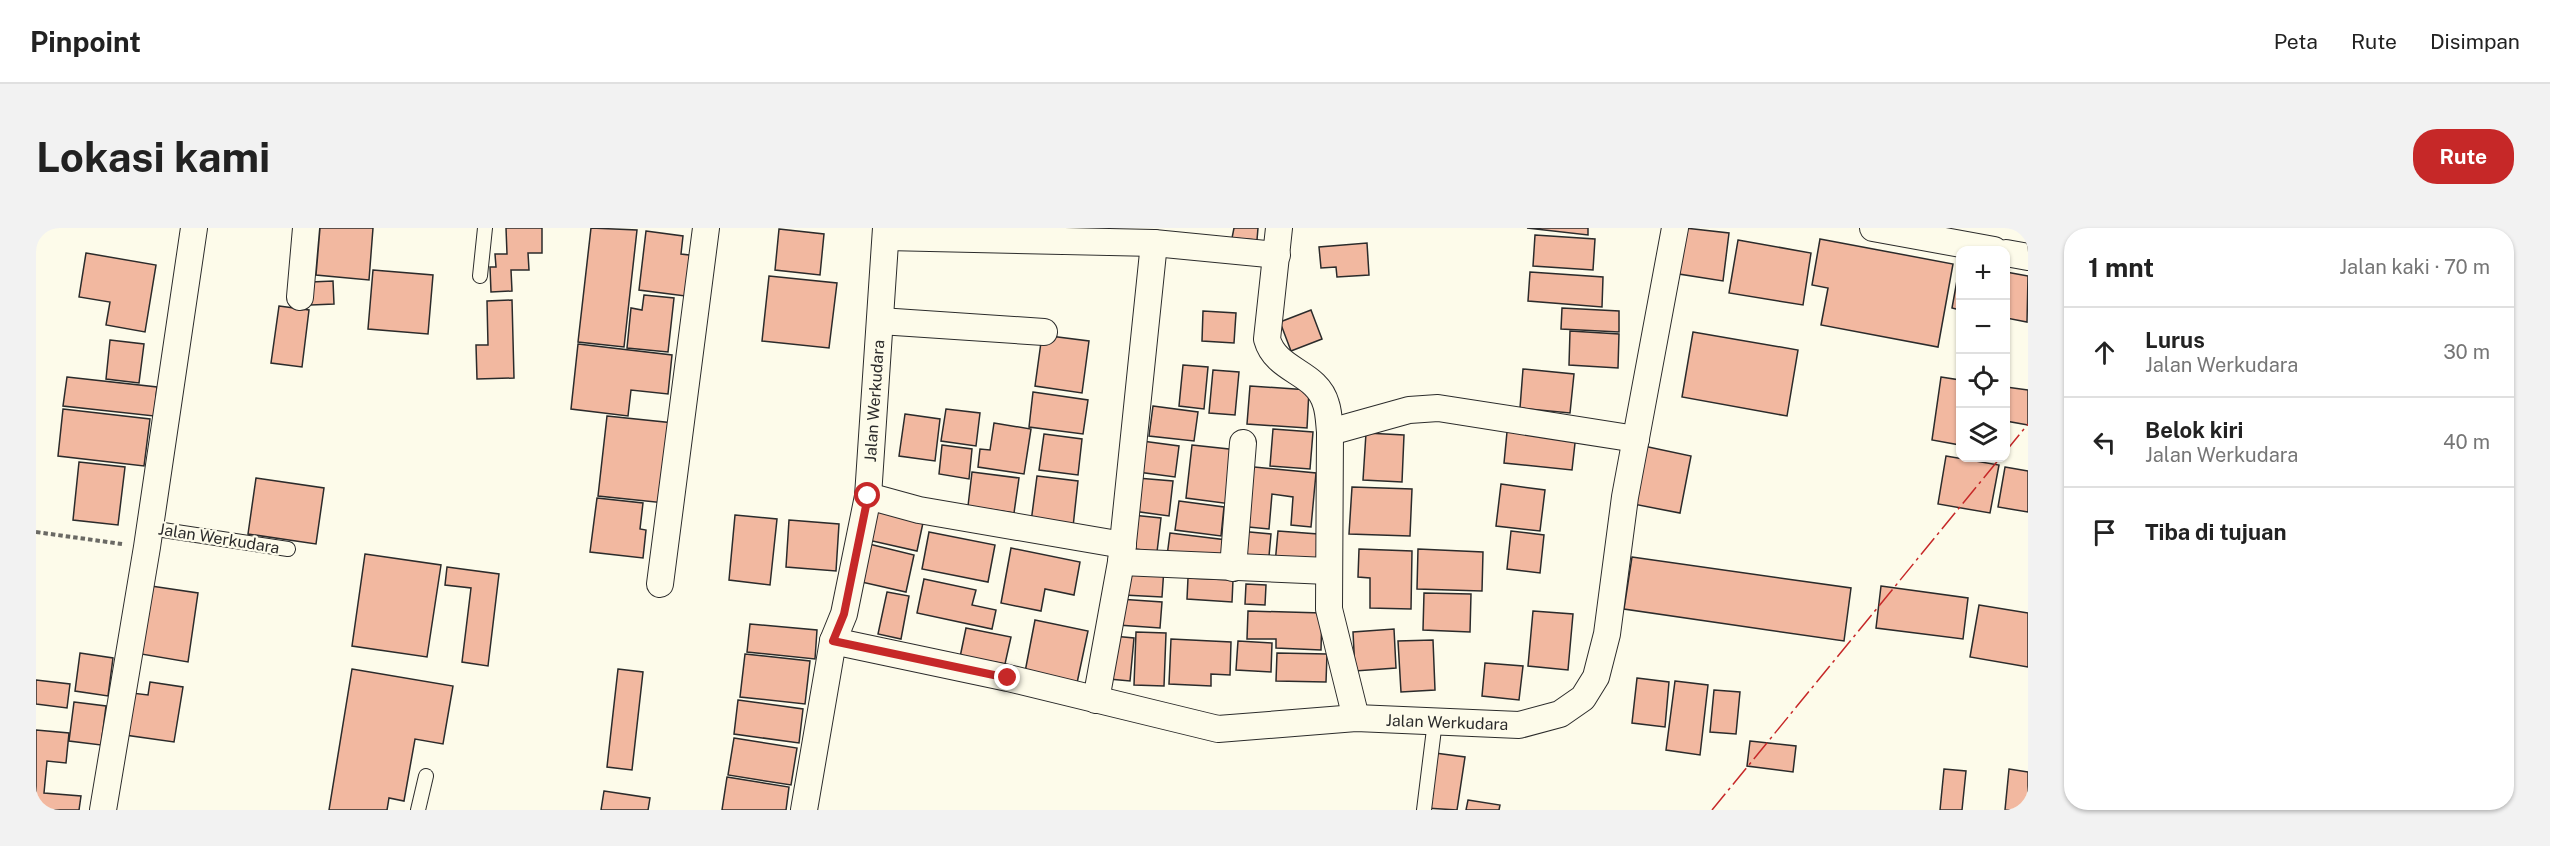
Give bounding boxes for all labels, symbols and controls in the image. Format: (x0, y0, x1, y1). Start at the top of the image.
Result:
text: Pinpoint (30, 25, 141, 58)
text: Peta (2274, 29, 2318, 54)
text: Rute (2351, 29, 2397, 54)
text: Disimpan (2430, 29, 2520, 54)
button: Rute (2413, 129, 2514, 184)
text: Lokasi kami (36, 132, 270, 181)
map controls (1956, 246, 2010, 462)
button: + (1956, 246, 2010, 300)
text: 1 mnt (2088, 252, 2154, 283)
text: Jalan kaki · 70 m (2339, 255, 2490, 279)
button: − (1956, 300, 2010, 354)
text: Lurus (2145, 327, 2205, 353)
icon: ahead (2088, 336, 2121, 369)
street label: Jalan Werkudara (861, 339, 888, 463)
text: 30 m (2443, 340, 2490, 364)
text: Jalan Werkudara (2145, 353, 2298, 377)
button: locate (1956, 354, 2010, 408)
button: layers (1956, 408, 2010, 462)
text: Belok kiri (2145, 417, 2243, 443)
icon: left (2088, 426, 2121, 459)
text: 40 m (2443, 430, 2490, 454)
text: Jalan Werkudara (2145, 443, 2298, 467)
route start (854, 482, 880, 508)
icon: arrive (2088, 516, 2121, 549)
text: Tiba di tujuan (2145, 519, 2286, 545)
street label: Jalan Werkudara (157, 520, 281, 557)
route end (994, 664, 1020, 690)
street label: Jalan Werkudara (1385, 711, 1509, 734)

